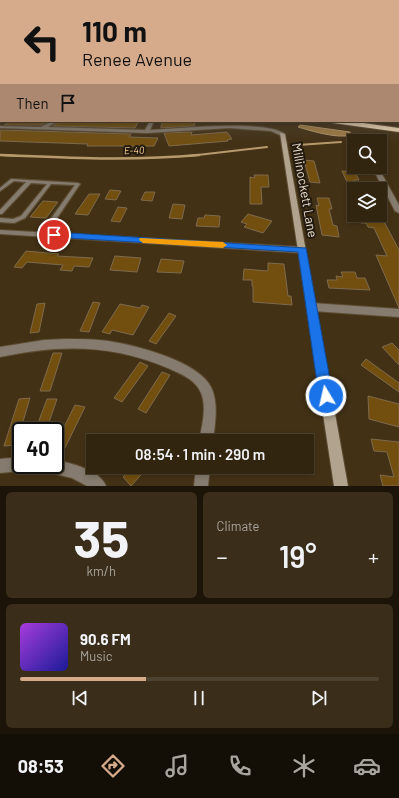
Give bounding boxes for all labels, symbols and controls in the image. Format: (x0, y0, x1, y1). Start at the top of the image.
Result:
text: 110 m (82, 14, 147, 48)
icon: left (16, 16, 68, 68)
text: Renee Avenue (82, 48, 192, 70)
icon: arrive (57, 92, 79, 114)
text: Then (16, 94, 49, 112)
map controls (347, 134, 387, 222)
button: search (347, 134, 387, 174)
street label: Millinockett Lane (289, 141, 321, 239)
water label: E-40 (124, 144, 145, 156)
button: layers (347, 182, 387, 222)
pin (37, 218, 71, 252)
icon: arrive (43, 224, 65, 246)
position arrow (305, 375, 347, 417)
speed limit sign: 40 (12, 422, 64, 474)
text: 08:54 · 1 min · 290 m (135, 445, 265, 463)
text: 35 (73, 506, 129, 568)
text: Climate (217, 518, 260, 534)
text: 19° (279, 538, 317, 574)
text: − (217, 543, 228, 569)
text: + (368, 543, 379, 569)
text: km/h (87, 563, 116, 579)
text: 90.6 FM (80, 630, 131, 648)
text: Music (80, 648, 113, 664)
icon: previous (69, 687, 91, 709)
icon: pause (188, 687, 210, 709)
icon: next (308, 687, 330, 709)
icon: directions (99, 752, 127, 780)
icon: music (163, 752, 191, 780)
icon: phone (226, 752, 254, 780)
icon: climate (290, 752, 318, 780)
icon: car (353, 752, 381, 780)
text: 08:53 (18, 755, 64, 777)

